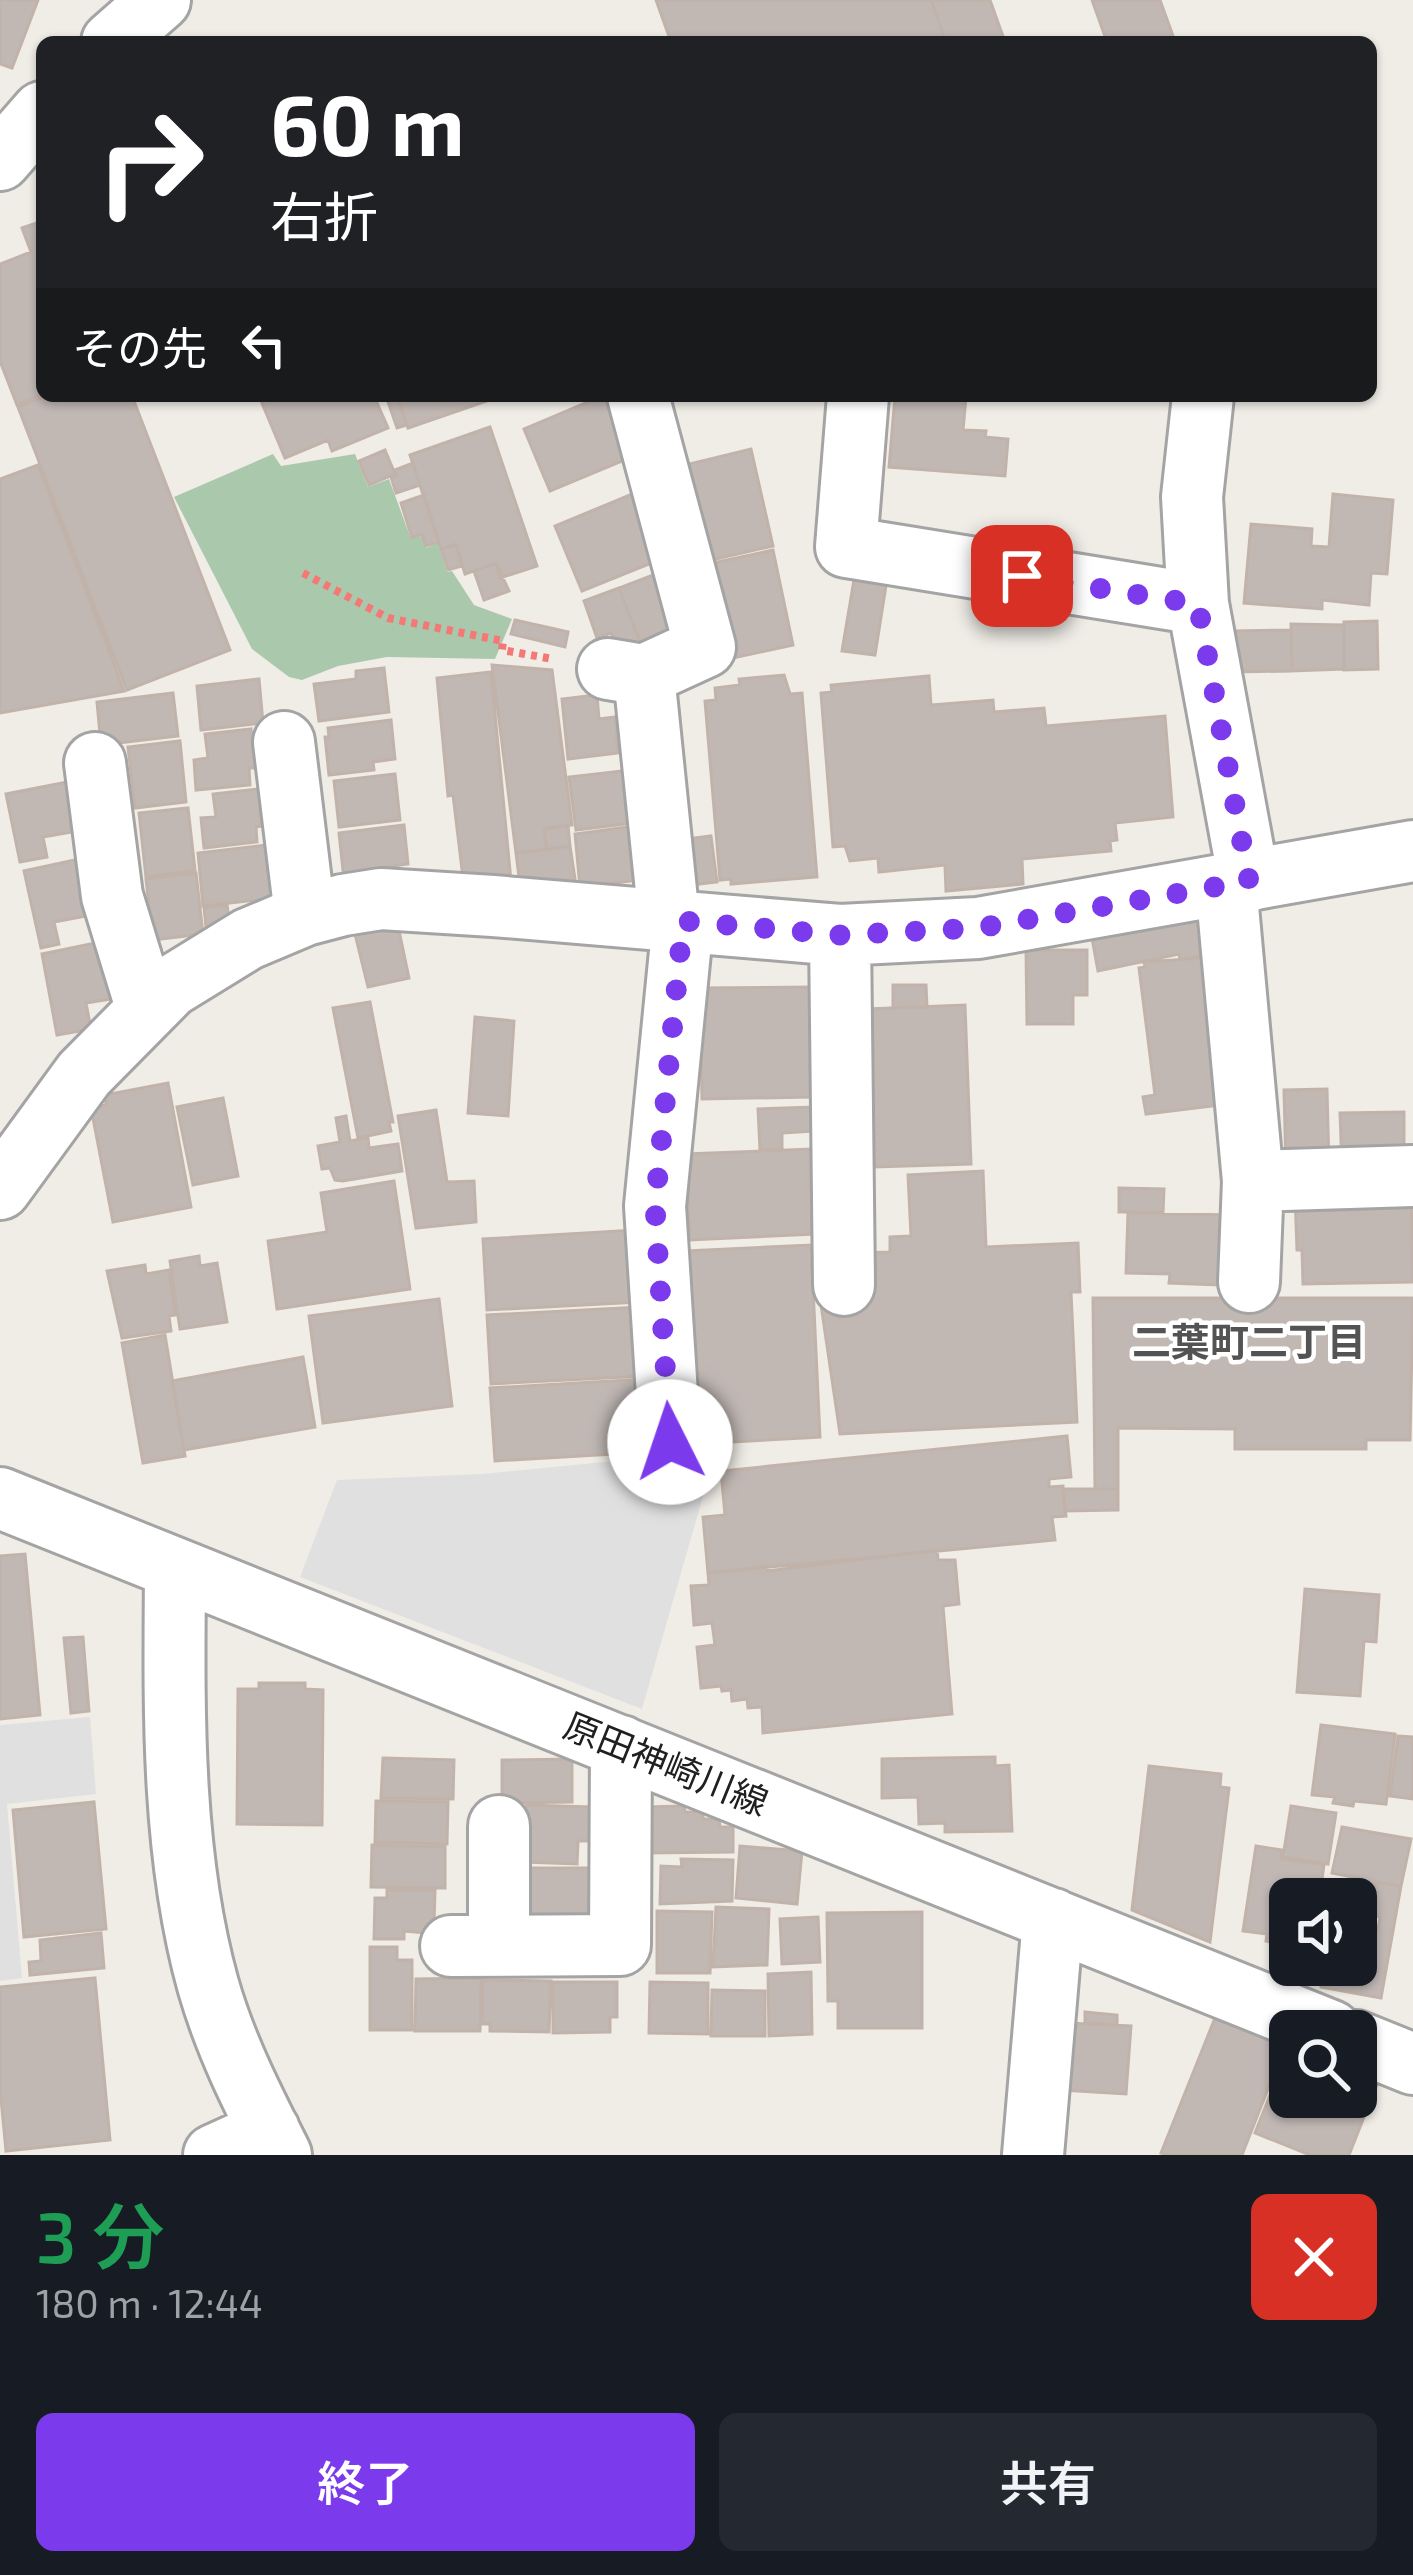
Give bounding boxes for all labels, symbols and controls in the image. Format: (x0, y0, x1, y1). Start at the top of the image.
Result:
text: 60 m (270, 72, 465, 173)
icon: right (72, 84, 228, 240)
text: 右折 (270, 183, 378, 248)
icon: left (231, 312, 297, 378)
text: その先 (72, 320, 207, 374)
pin (971, 525, 1073, 627)
icon: arrive (989, 543, 1055, 609)
district label: 二葉町二丁目 (1132, 1317, 1366, 1364)
position arrow (607, 1379, 733, 1505)
street label: 原田神崎川線 (558, 1702, 775, 1823)
map controls (1269, 1878, 1377, 2118)
button: sound (1269, 1878, 1377, 1986)
button: search (1269, 2010, 1377, 2118)
text: 3 分 (36, 2191, 164, 2277)
button: close (1251, 2194, 1377, 2320)
text: 180 m · 12:44 (36, 2279, 263, 2326)
button: 終了 (36, 2413, 695, 2551)
button: 共有 (719, 2413, 1377, 2551)

